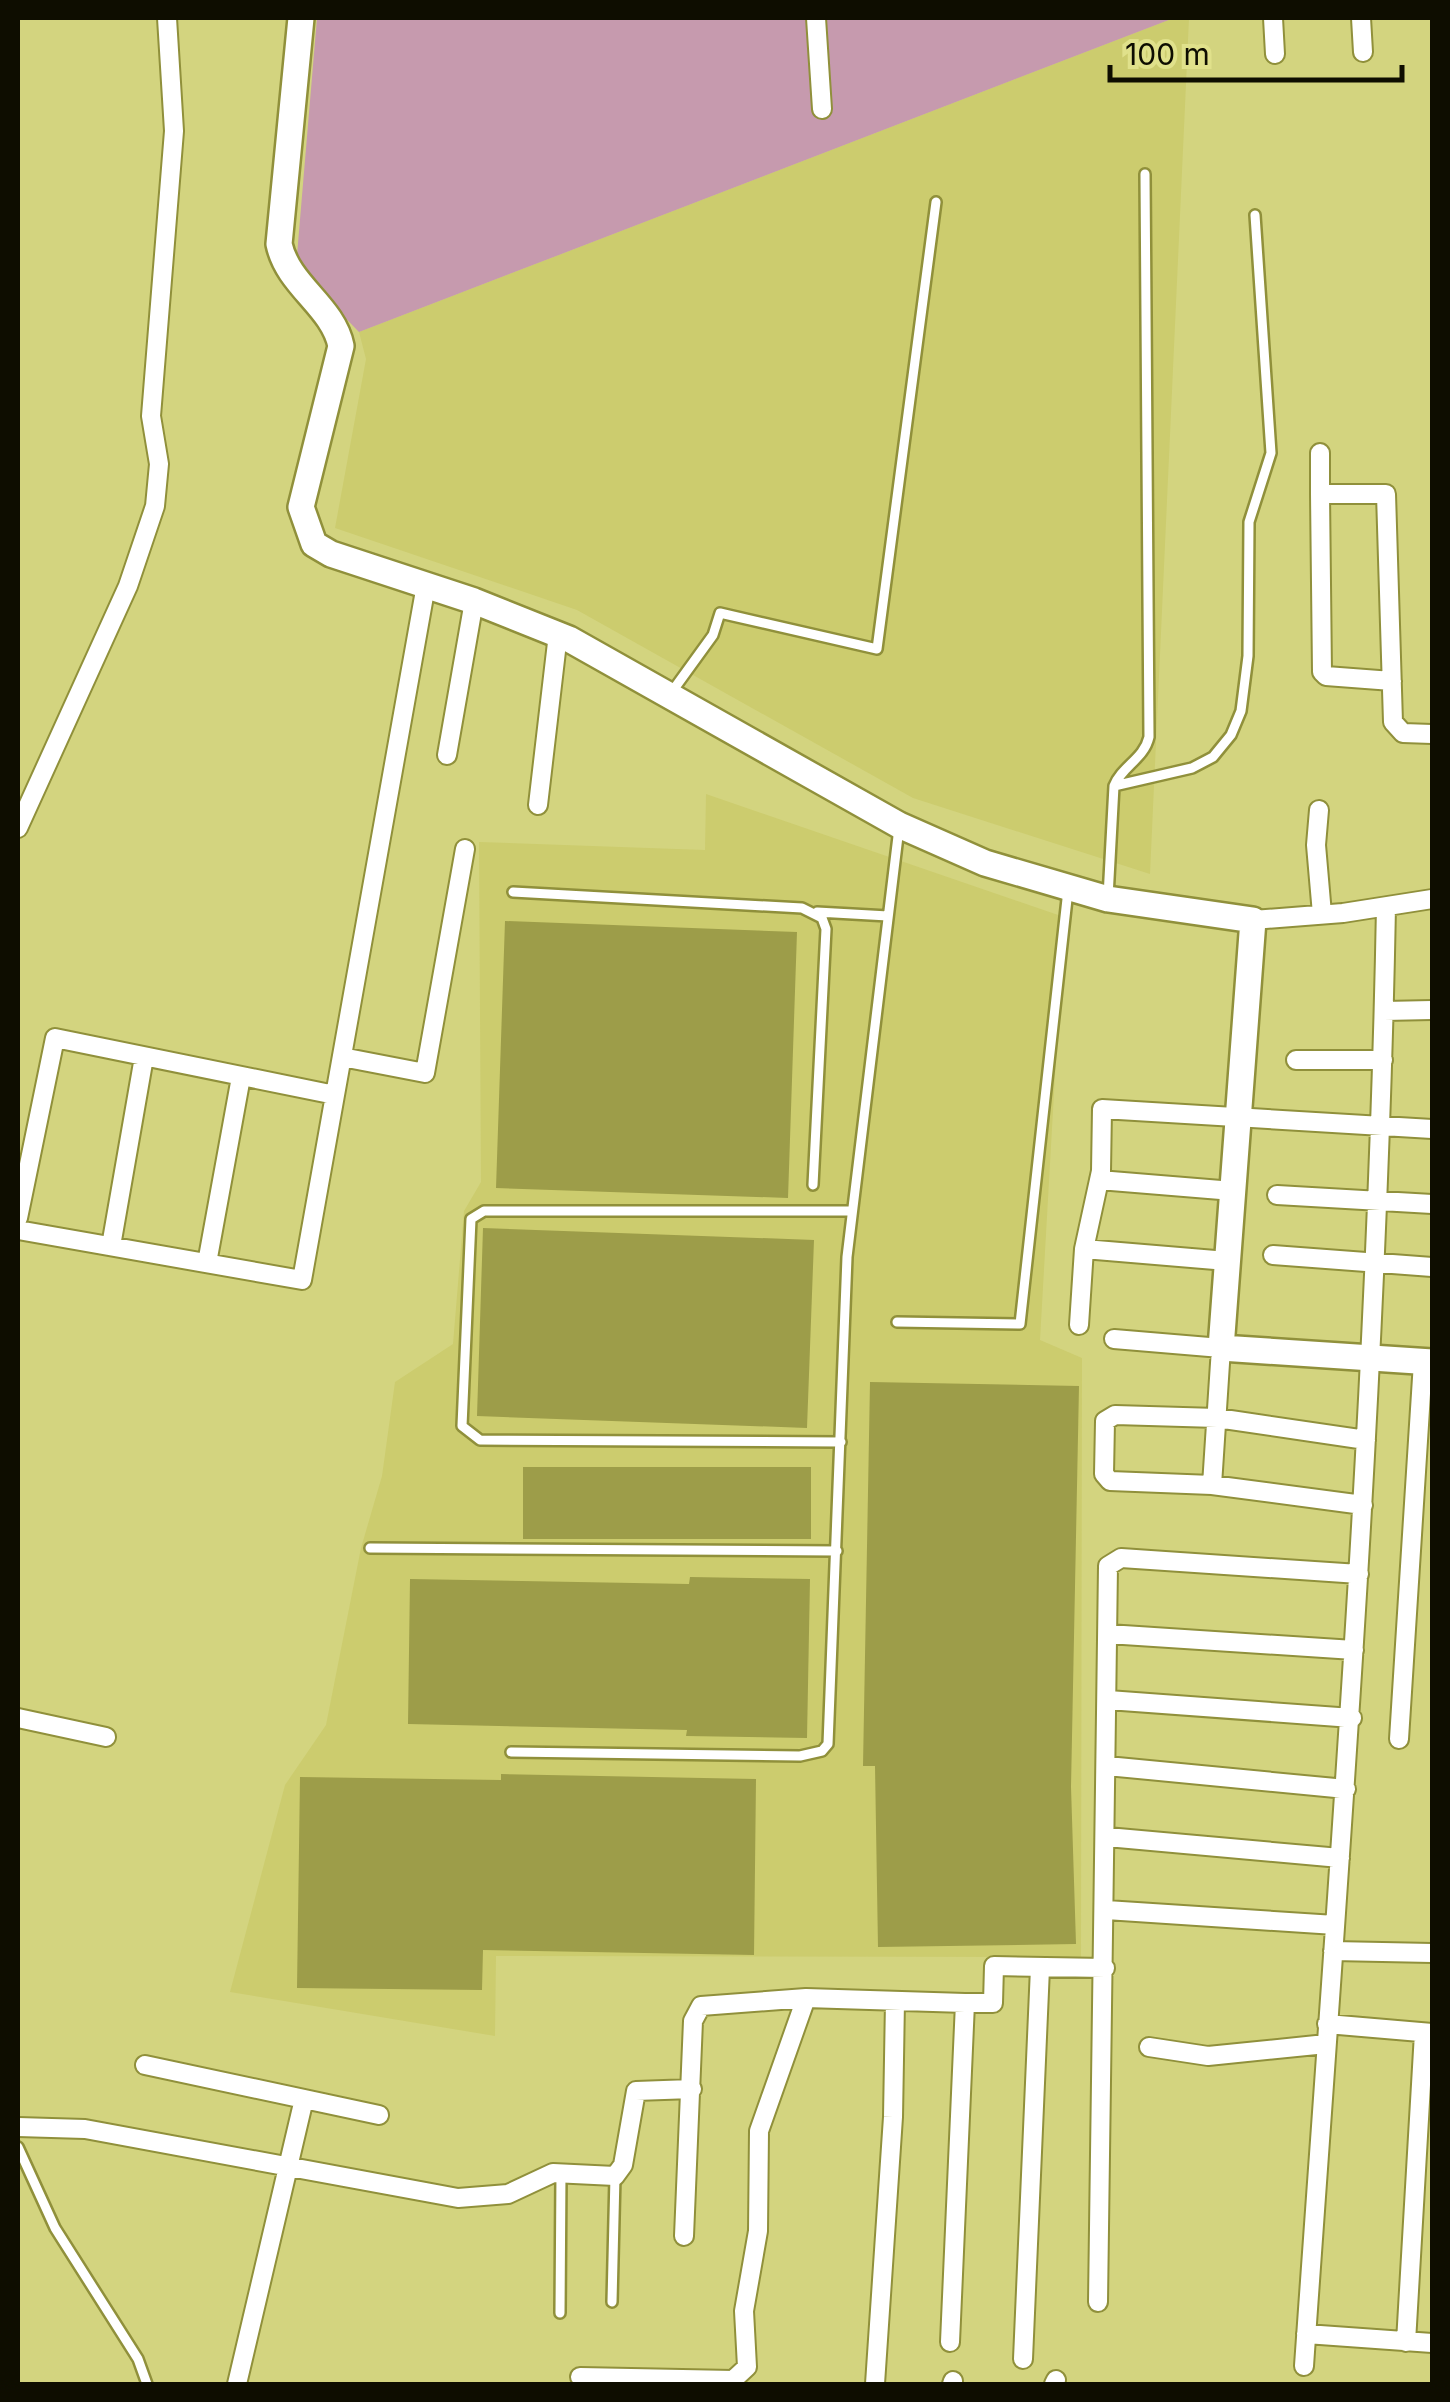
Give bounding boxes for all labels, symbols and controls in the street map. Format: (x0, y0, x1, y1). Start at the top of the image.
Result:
scale bar (1110, 20, 1402, 82)
text: 100 m (1125, 36, 1210, 72)

